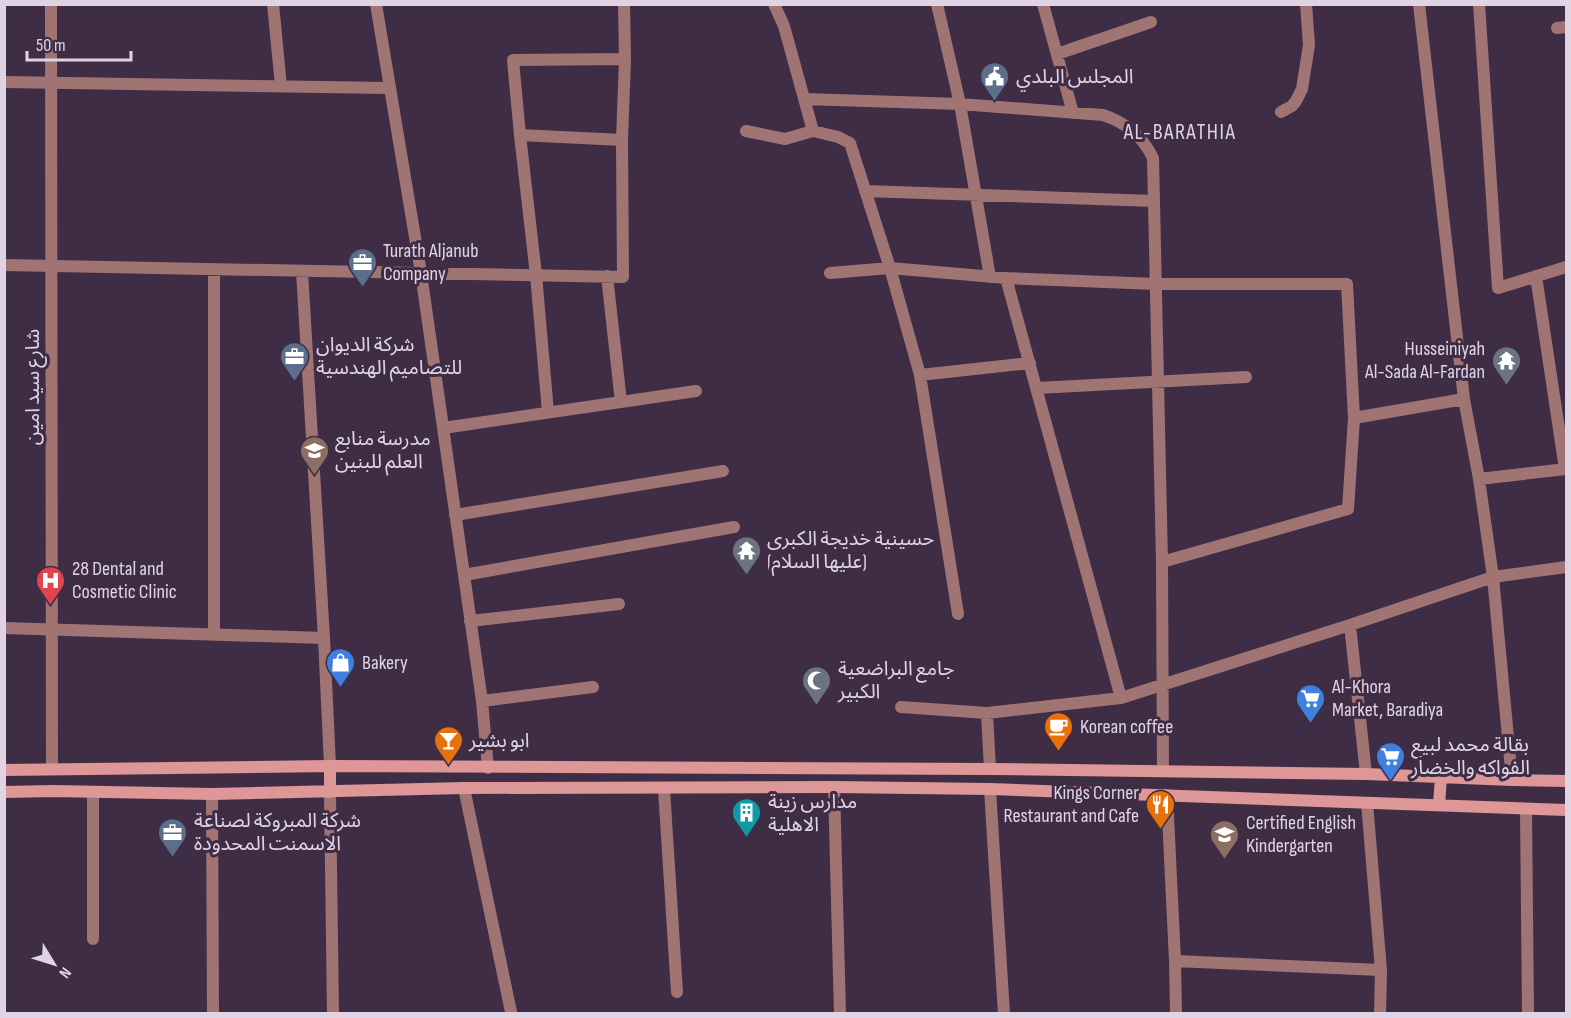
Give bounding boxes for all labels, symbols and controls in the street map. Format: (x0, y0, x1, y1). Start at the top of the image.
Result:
scale bar (27, 24, 130, 62)
text: 50 m (36, 35, 66, 56)
public building icon: المجلس البلدي (979, 60, 1011, 102)
place label: المجلس البلدي (1016, 65, 1133, 92)
district label: AL-BARATHIA (1123, 119, 1236, 146)
place label: Turath Aljanub Company (383, 239, 478, 286)
office icon: Turath Aljanub Company (346, 246, 378, 288)
street label: شارع سيد امين (21, 329, 47, 445)
place label: شركة الديوان للتصاميم الهندسية (316, 333, 462, 382)
place label: Husseiniyah Al-Sada Al-Fardan (1364, 337, 1485, 384)
office icon: شركة الديوان للتصاميم الهندسية (279, 340, 311, 382)
temple icon: Husseiniyah Al-Sada Al-Fardan (1490, 344, 1522, 386)
place label: مدرسة منابع العلم للبنين (335, 427, 431, 476)
school or university icon: مدرسة منابع العلم للبنين (298, 434, 330, 476)
place label: حسينية خديجة الكبرى (عليها السلام) (767, 527, 935, 576)
temple icon: حسينية خديجة الكبرى (عليها السلام) (730, 534, 762, 576)
place label: 28 Dental and Cosmetic Clinic (72, 557, 177, 604)
hospital icon: 28 Dental and Cosmetic Clinic (35, 564, 67, 606)
shop icon: Bakery (325, 646, 357, 688)
place label: Bakery (362, 651, 408, 675)
place label: جامع البراضعية الكبير (837, 657, 955, 704)
mosque icon: جامع البراضعية الكبير (801, 664, 833, 706)
place label: Al-Khora Market, Baradiya (1331, 675, 1443, 722)
supermarket icon: Al-Khora Market, Baradiya (1295, 682, 1327, 724)
cafe icon: Korean coffee (1043, 710, 1075, 752)
place label: Korean coffee (1080, 715, 1173, 739)
bar icon: ابو بشير (432, 724, 464, 766)
place label: ابو بشير (468, 729, 530, 753)
place label: بقالة محمد لبيع الفواكه والخضار (1410, 733, 1530, 780)
supermarket icon: بقالة محمد لبيع الفواكه والخضار (1374, 740, 1406, 782)
place label: Kings Corner Restaurant and Cafe (1003, 781, 1139, 828)
restaurant icon: Kings Corner Restaurant and Cafe (1144, 788, 1176, 830)
place label: مدارس زينة الاهلية (768, 790, 857, 837)
building icon: مدارس زينة الاهلية (731, 796, 763, 838)
place label: شركة المبروكة لصناعة الاسمنت المحدودة (194, 809, 361, 856)
place label: Certified English Kindergarten (1246, 811, 1356, 858)
office icon: شركة المبروكة لصناعة الاسمنت المحدودة (157, 816, 189, 858)
school or university icon: Certified English Kindergarten (1209, 818, 1241, 860)
north arrow (24, 934, 84, 994)
text: N (55, 963, 75, 982)

